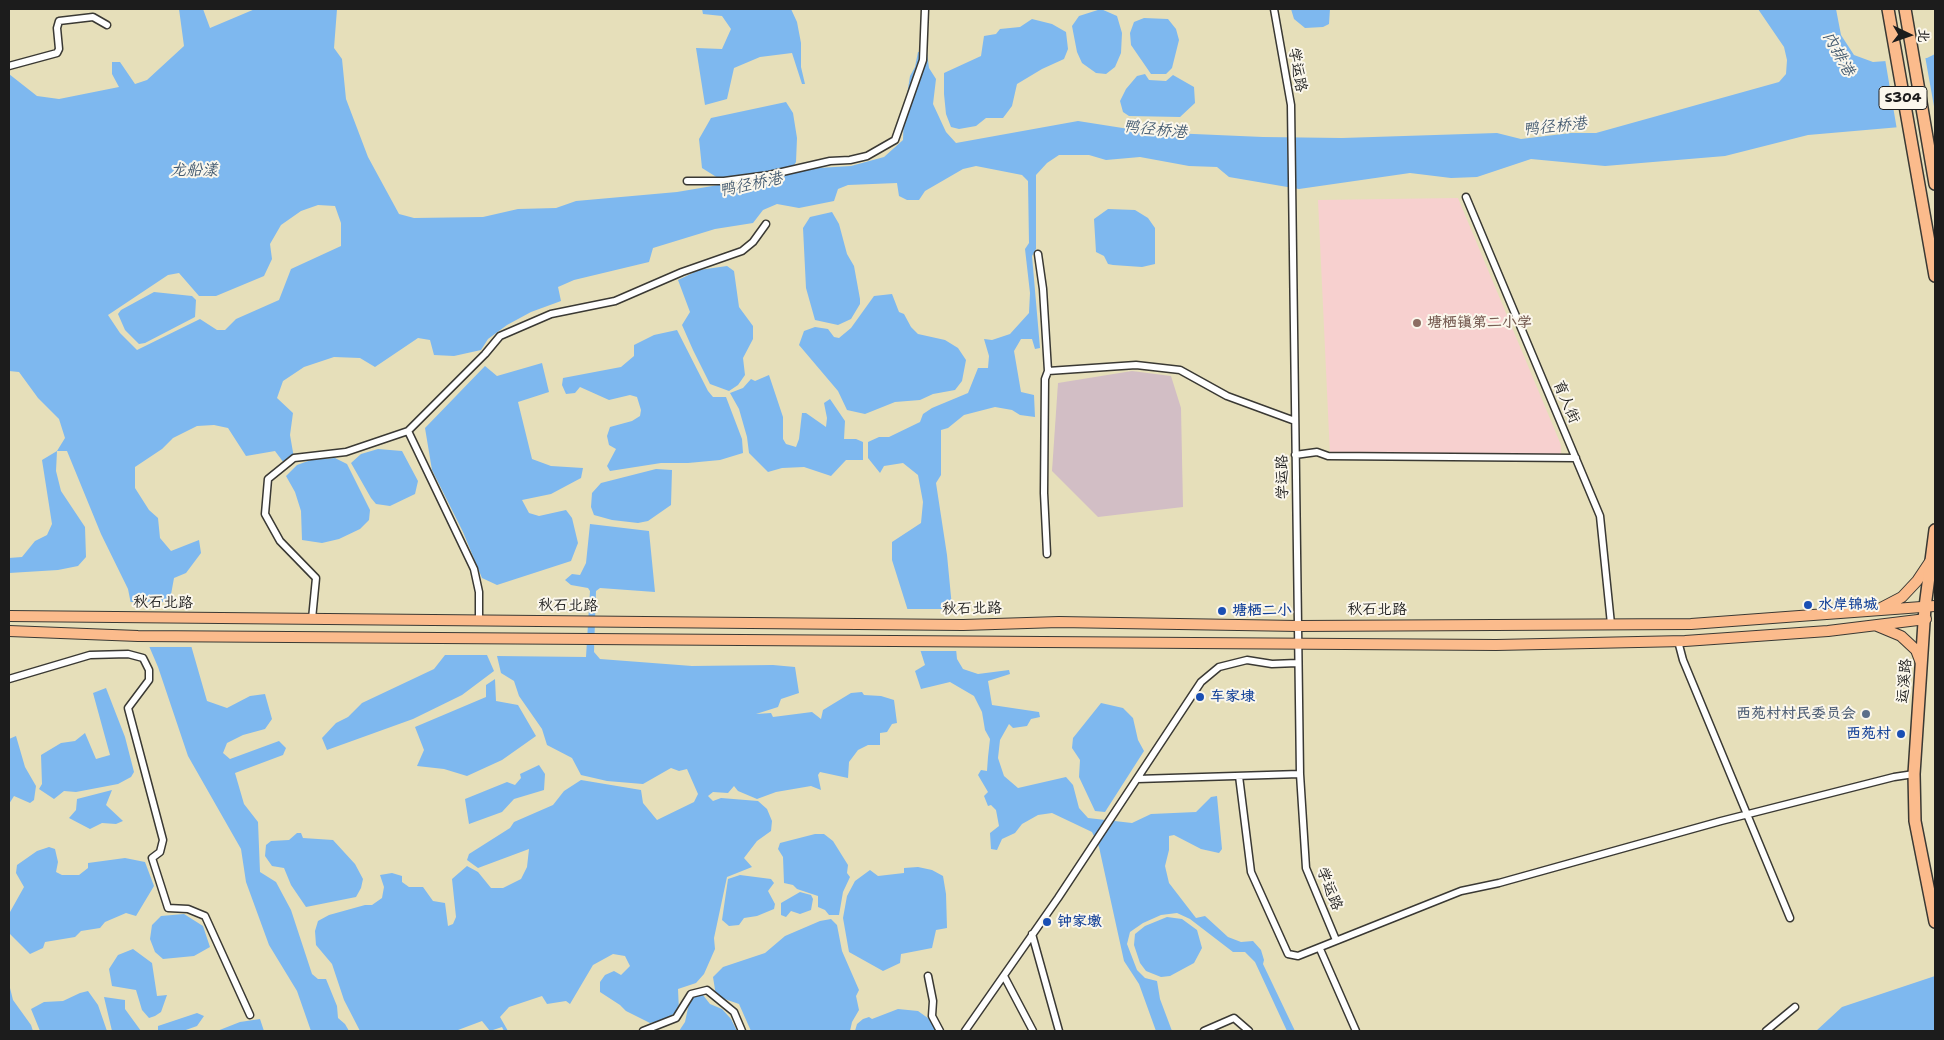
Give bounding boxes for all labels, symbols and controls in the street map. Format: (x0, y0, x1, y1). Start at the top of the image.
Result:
north arrow (1884, 10, 1934, 60)
water label: 内排港 (1818, 28, 1858, 80)
text: 北 (1915, 28, 1933, 43)
street label: 学运路 (1284, 46, 1310, 94)
road number: S304 (1879, 86, 1927, 110)
water label: 鸭径桥港 (1522, 114, 1588, 140)
water label: 鸭径桥港 (1122, 117, 1188, 143)
water label: 龙船漾 (170, 161, 218, 181)
water label: 鸭径桥港 (718, 169, 784, 201)
place label: 塘栖镇第二小学 (1427, 314, 1532, 332)
marker: 塘栖镇第二小学 (1411, 317, 1423, 329)
street label: 育人街 (1549, 378, 1583, 426)
street label: 学运路 (1274, 454, 1292, 500)
street label: 秋石北路 (133, 593, 193, 613)
street label: 秋石北路 (538, 596, 598, 616)
place label: 水岸锦城 (1818, 596, 1878, 614)
street label: 秋石北路 (942, 599, 1002, 619)
marker: 水岸锦城 (1802, 599, 1814, 611)
street label: 秋石北路 (1347, 601, 1407, 619)
place label: 塘栖二小 (1232, 602, 1292, 620)
marker: 塘栖二小 (1216, 605, 1228, 617)
street label: 运溪路 (1894, 658, 1916, 704)
place label: 车家埭 (1210, 688, 1255, 706)
marker: 车家埭 (1194, 691, 1206, 703)
place label: 西苑村村民委员会 (1736, 705, 1856, 723)
marker: 西苑村村民委员会 (1860, 708, 1872, 720)
place label: 西苑村 (1846, 725, 1891, 743)
marker: 西苑村 (1895, 728, 1907, 740)
street label: 学运路 (1312, 865, 1346, 913)
place label: 钟家墩 (1057, 913, 1102, 931)
marker: 钟家墩 (1041, 916, 1053, 928)

